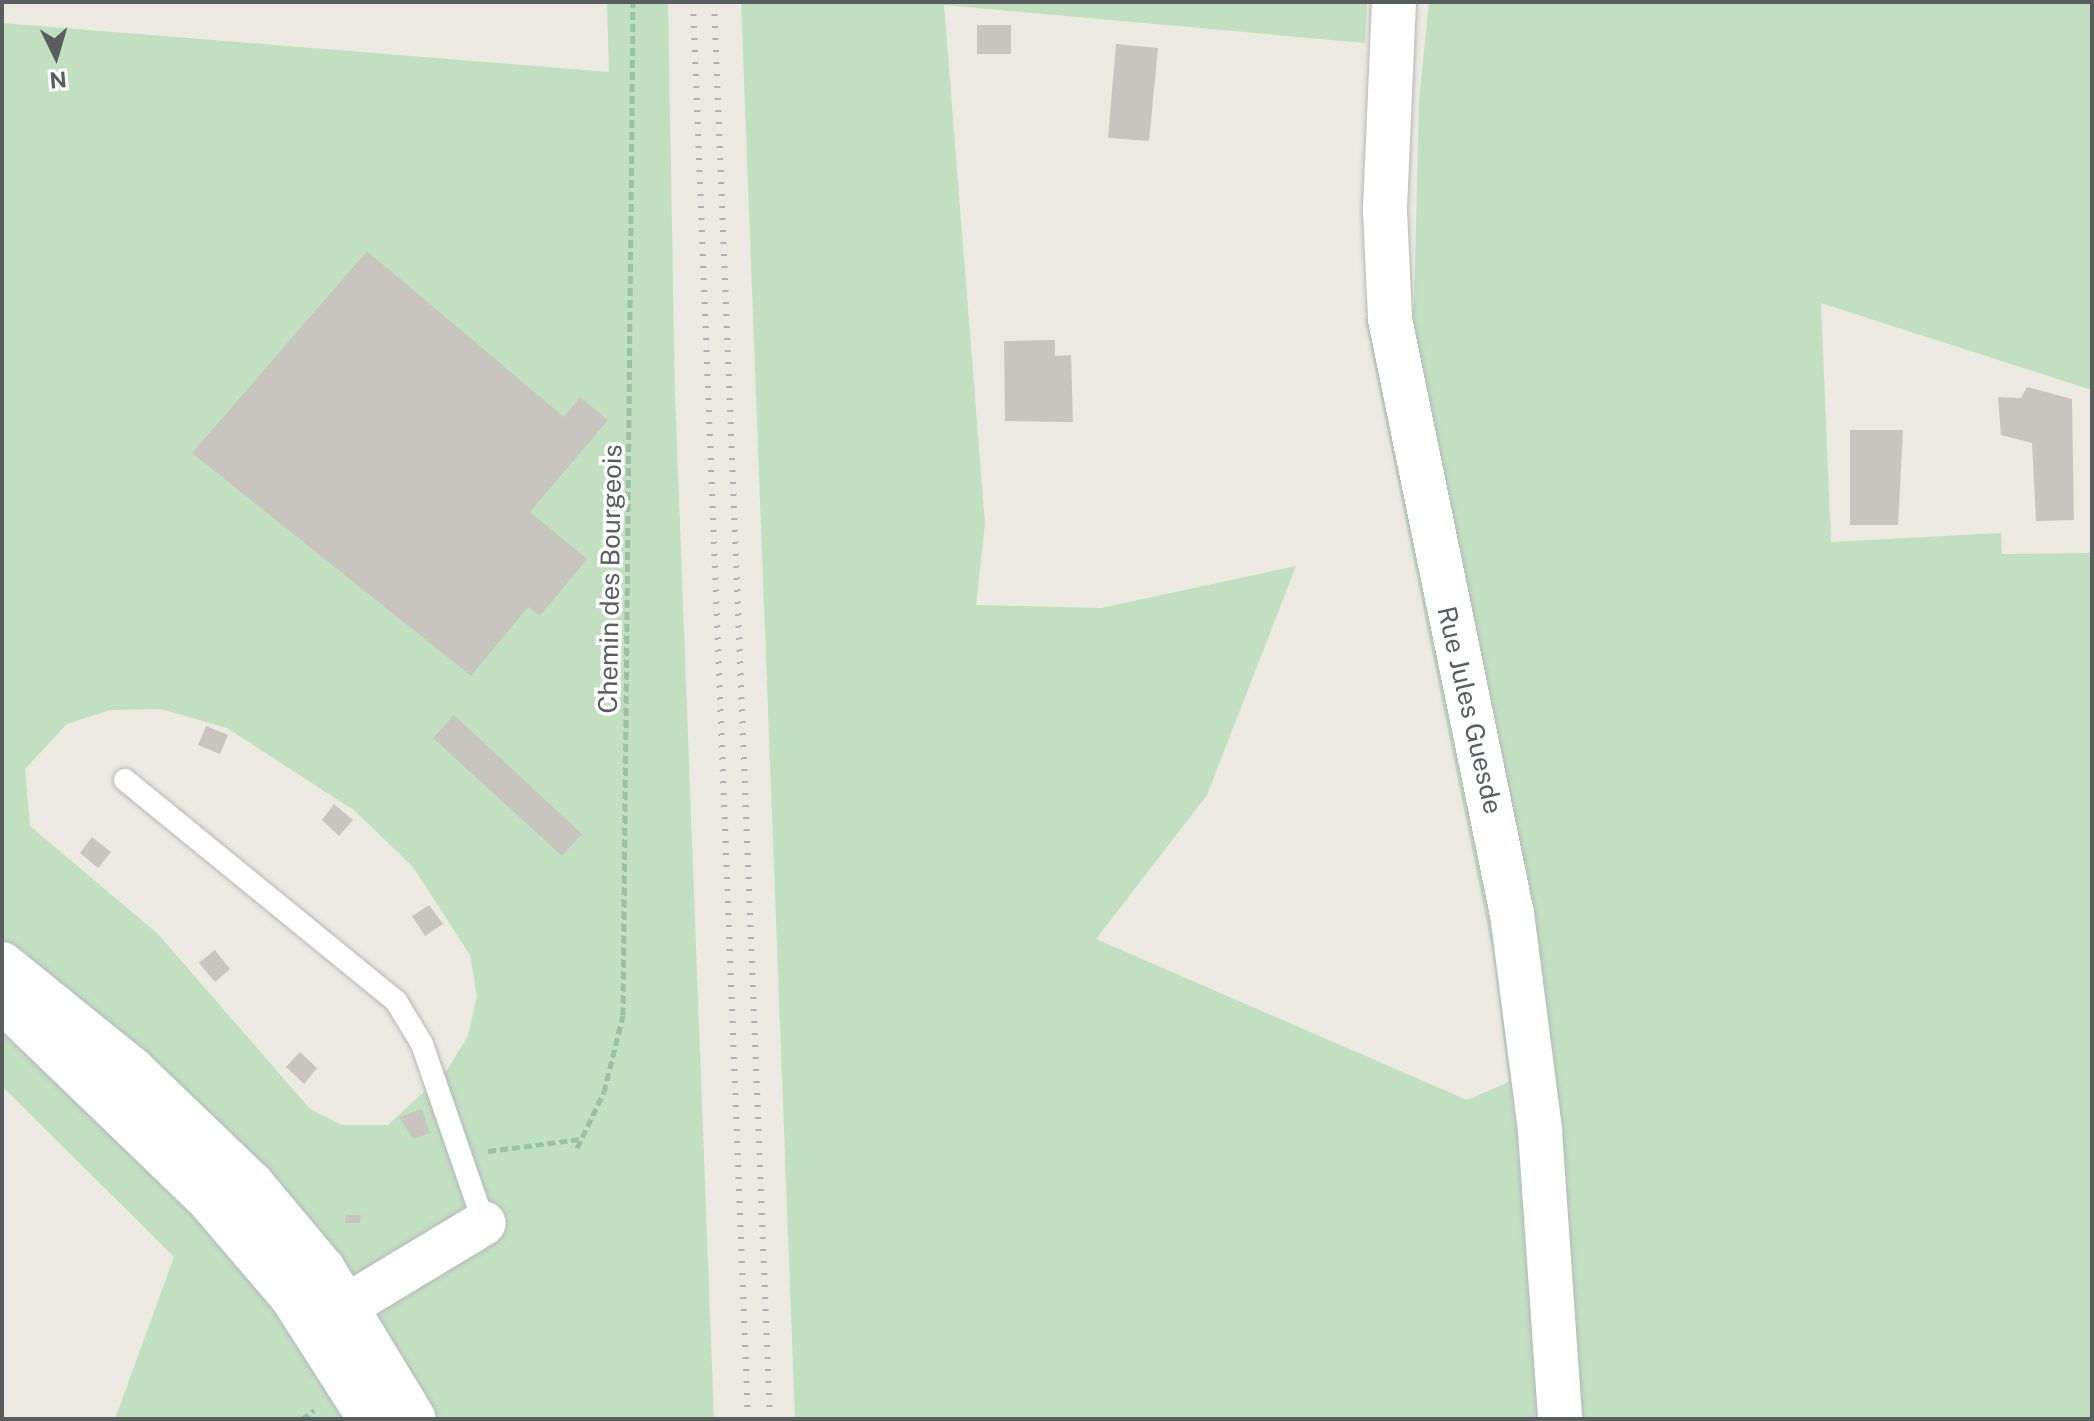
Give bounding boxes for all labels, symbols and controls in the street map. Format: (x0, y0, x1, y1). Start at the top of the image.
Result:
north arrow (16, 16, 96, 96)
text: N (48, 66, 68, 94)
street label: Chemin des Bourgeois (592, 444, 628, 714)
street label: Rue Jules Guesde (1431, 603, 1509, 817)

